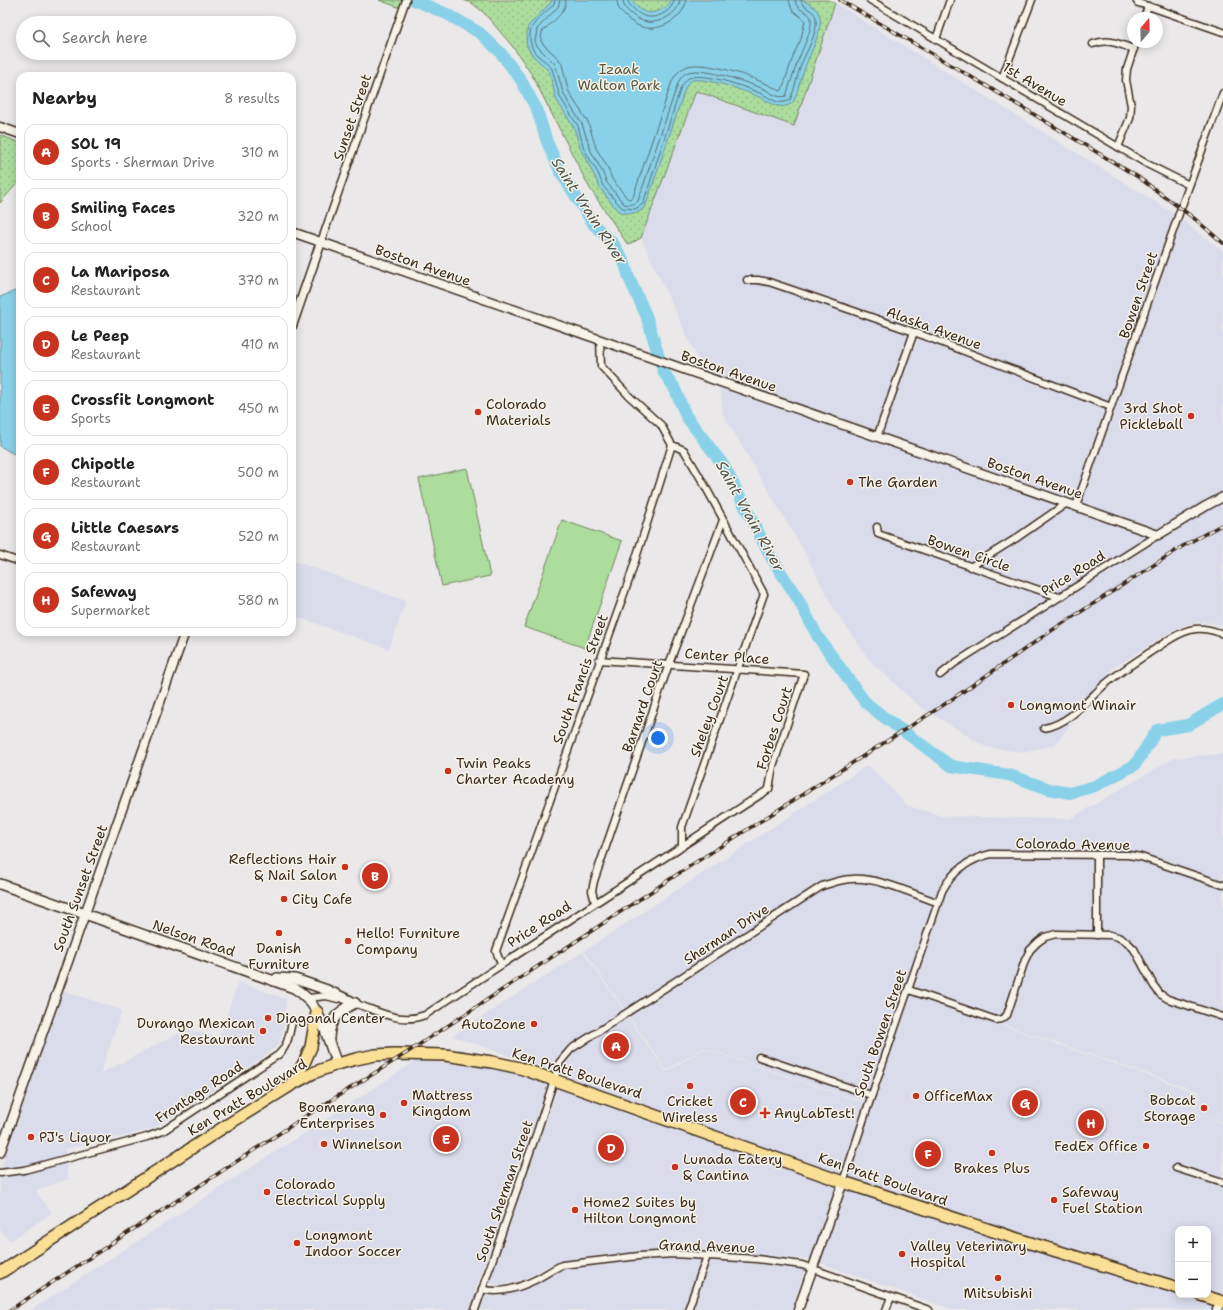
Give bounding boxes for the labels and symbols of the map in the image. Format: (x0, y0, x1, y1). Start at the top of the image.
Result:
north arrow (1127, 12, 1163, 48)
street label: 1st Avenue (999, 58, 1071, 110)
park label: Izaak Walton Park (577, 60, 661, 94)
street label: Sunset Street (329, 71, 375, 163)
water label: Saint Vrain River (547, 154, 632, 269)
street label: Boston Avenue (373, 240, 473, 290)
street label: Bowen Street (1115, 249, 1161, 341)
street label: Alaska Avenue (884, 302, 984, 354)
street label: Boston Avenue (679, 346, 779, 396)
place label: Colorado Materials (486, 395, 551, 429)
place label: 3rd Shot Pickleball (1119, 399, 1184, 433)
marker: Colorado Materials (473, 407, 483, 417)
marker: 3rd Shot Pickleball (1186, 411, 1196, 421)
street label: Boston Avenue (985, 453, 1085, 503)
water label: Saint Vrain River (711, 457, 789, 576)
place label: The Garden (858, 473, 938, 491)
marker: The Garden (845, 477, 855, 487)
street label: Bowen Circle (925, 530, 1013, 576)
street label: Price Road (1038, 546, 1109, 600)
street label: South Francis Street (548, 612, 612, 746)
street label: Center Place (684, 644, 770, 668)
street label: Barnard Court (618, 657, 666, 755)
street label: Sheley Court (686, 673, 732, 759)
street label: Forbes Court (752, 684, 796, 772)
place label: Longmont Winair (1019, 696, 1137, 714)
marker: Longmont Winair (1006, 700, 1016, 710)
your location (648, 728, 668, 748)
place label: Twin Peaks Charter Academy (456, 754, 575, 788)
marker: Twin Peaks Charter Academy (443, 766, 453, 776)
street label: South Sunset Street (49, 822, 111, 954)
street label: Colorado Avenue (1016, 834, 1131, 854)
place label: Reflections Hair & Nail Salon (229, 850, 337, 884)
pin: B (362, 861, 388, 891)
marker: Reflections Hair & Nail Salon (340, 862, 350, 872)
place label: City Cafe (292, 890, 353, 908)
marker: City Cafe (279, 894, 289, 904)
street label: Price Road (504, 897, 574, 951)
street label: Sherman Drive (680, 900, 772, 968)
street label: Nelson Road (150, 915, 238, 961)
place label: Hello! Furniture Company (356, 924, 460, 958)
marker: Danish Furniture (274, 928, 284, 938)
marker: Hello! Furniture Company (343, 936, 353, 946)
place label: Danish Furniture (248, 939, 310, 973)
street label: South Bowen Street (850, 967, 910, 1099)
place label: Diagonal Center (276, 1009, 386, 1027)
marker: Diagonal Center (263, 1013, 273, 1023)
place label: Durango Mexican Restaurant (137, 1014, 255, 1048)
place label: AutoZone (461, 1015, 526, 1033)
marker: AutoZone (529, 1019, 539, 1029)
marker: Durango Mexican Restaurant (258, 1026, 268, 1036)
pin: A (603, 1031, 629, 1061)
street label: Ken Pratt Boulevard (510, 1043, 644, 1103)
street label: Ken Pratt Boulevard (184, 1054, 310, 1140)
street label: Frontage Road (152, 1057, 246, 1127)
marker: Cricket Wireless (685, 1081, 695, 1091)
place label: Mattress Kingdom (412, 1086, 473, 1120)
pin: C (730, 1087, 756, 1117)
place label: OfficeMax (924, 1087, 993, 1105)
pin: G (1012, 1088, 1038, 1118)
marker: OfficeMax (911, 1091, 921, 1101)
place label: Bobcat Storage (1144, 1091, 1196, 1125)
place label: Cricket Wireless (662, 1092, 718, 1126)
place label: Boomerang Enterprises (299, 1098, 375, 1132)
marker: Mattress Kingdom (399, 1098, 409, 1108)
marker: Bobcat Storage (1199, 1103, 1209, 1113)
place label: AnyLabTest! (774, 1104, 855, 1122)
marker: AnyLabTest! (759, 1107, 771, 1119)
pin: H (1078, 1108, 1104, 1138)
marker: Boomerang Enterprises (378, 1110, 388, 1120)
street label: South Sherman Street (471, 1118, 537, 1264)
pin: E (433, 1124, 459, 1154)
place label: PJ's Liquor (39, 1128, 112, 1146)
marker: PJ's Liquor (26, 1132, 36, 1142)
pin: D (598, 1133, 624, 1163)
place label: Winnelson (332, 1135, 402, 1153)
place label: FedEx Office (1054, 1137, 1138, 1155)
marker: Winnelson (319, 1139, 329, 1149)
pin: F (915, 1139, 941, 1169)
marker: FedEx Office (1141, 1141, 1151, 1151)
street label: Ken Pratt Boulevard (816, 1148, 950, 1210)
marker: Brakes Plus (987, 1148, 997, 1158)
place label: Lunada Eatery & Cantina (683, 1150, 782, 1184)
place label: Brakes Plus (954, 1159, 1030, 1177)
marker: Lunada Eatery & Cantina (670, 1162, 680, 1172)
place label: Colorado Electrical Supply (275, 1175, 386, 1209)
place label: Safeway Fuel Station (1062, 1183, 1143, 1217)
marker: Colorado Electrical Supply (262, 1187, 272, 1197)
place label: Home2 Suites by Hilton Longmont (583, 1193, 696, 1227)
marker: Safeway Fuel Station (1049, 1195, 1059, 1205)
marker: Home2 Suites by Hilton Longmont (570, 1205, 580, 1215)
place label: Longmont Indoor Soccer (305, 1226, 402, 1260)
street label: Grand Avenue (658, 1235, 756, 1257)
place label: Valley Veterinary Hospital (910, 1237, 1026, 1271)
marker: Longmont Indoor Soccer (292, 1238, 302, 1248)
marker: Valley Veterinary Hospital (897, 1249, 907, 1259)
marker: Mitsubishi (993, 1273, 1003, 1283)
place label: Mitsubishi (963, 1284, 1033, 1302)

